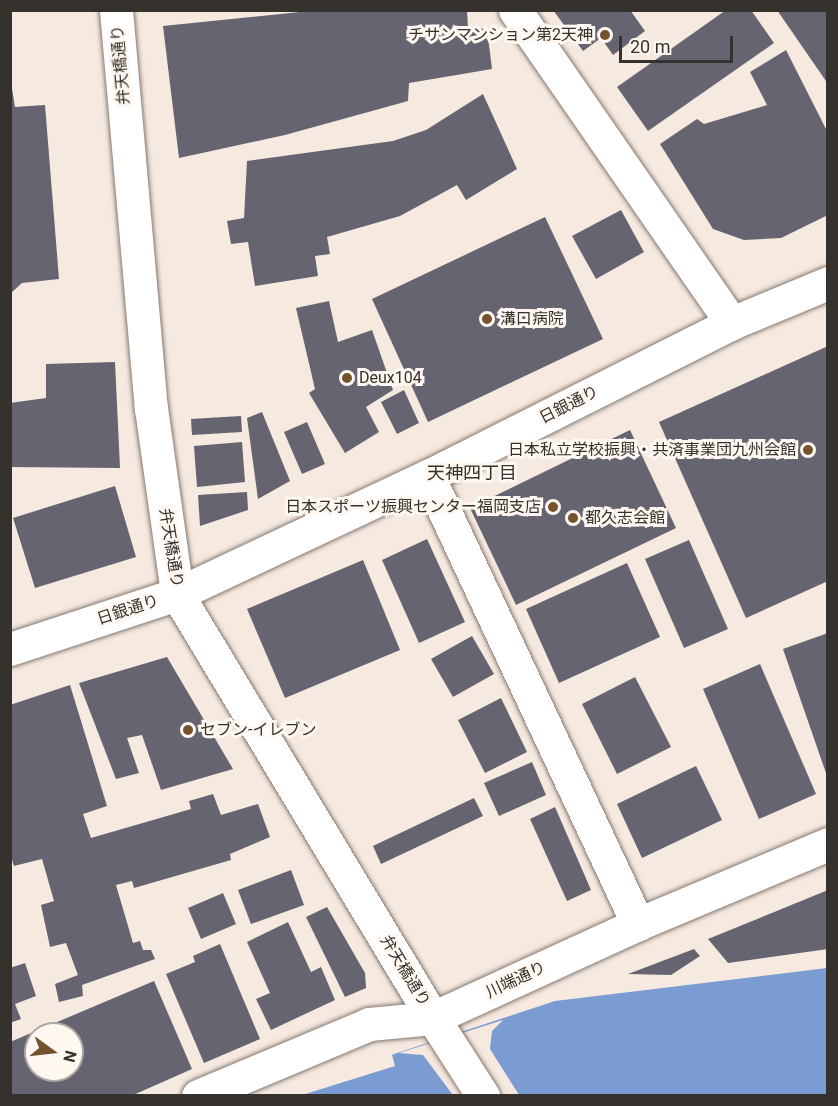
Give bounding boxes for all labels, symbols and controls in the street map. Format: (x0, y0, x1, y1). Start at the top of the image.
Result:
street label: 弁天橋通り (108, 24, 134, 106)
scale bar (622, 24, 736, 62)
place label: チサンマンション第2天神 (408, 25, 593, 45)
marker: チサンマンション第2天神 (598, 28, 612, 42)
text: 20 m (630, 36, 670, 57)
place label: 溝口病院 (500, 309, 564, 329)
marker: 溝口病院 (478, 310, 496, 328)
place label: Deux104 (359, 368, 422, 388)
marker: Deux104 (340, 371, 354, 385)
street label: 日銀通り (536, 382, 602, 428)
place label: 日本私立学校振興・共済事業団九州会館 (508, 440, 796, 460)
marker: 日本私立学校振興・共済事業団九州会館 (801, 443, 815, 457)
district label: 天神四丁目 (427, 462, 517, 484)
place label: 日本スポーツ振興センター福岡支店 (285, 497, 541, 517)
marker: 日本スポーツ振興センター福岡支店 (546, 500, 560, 514)
street label: 弁天橋通り (155, 507, 187, 589)
place label: 都久志会館 (585, 508, 665, 528)
marker: 都久志会館 (566, 511, 580, 525)
street label: 日銀通り (95, 591, 161, 629)
place label: セブン-イレブン (200, 720, 316, 740)
marker: セブン-イレブン (181, 723, 195, 737)
street label: 弁天橋通り (376, 932, 434, 1010)
street label: 川端通り (483, 958, 549, 1002)
north arrow (24, 1022, 84, 1082)
text: N (59, 1048, 81, 1064)

